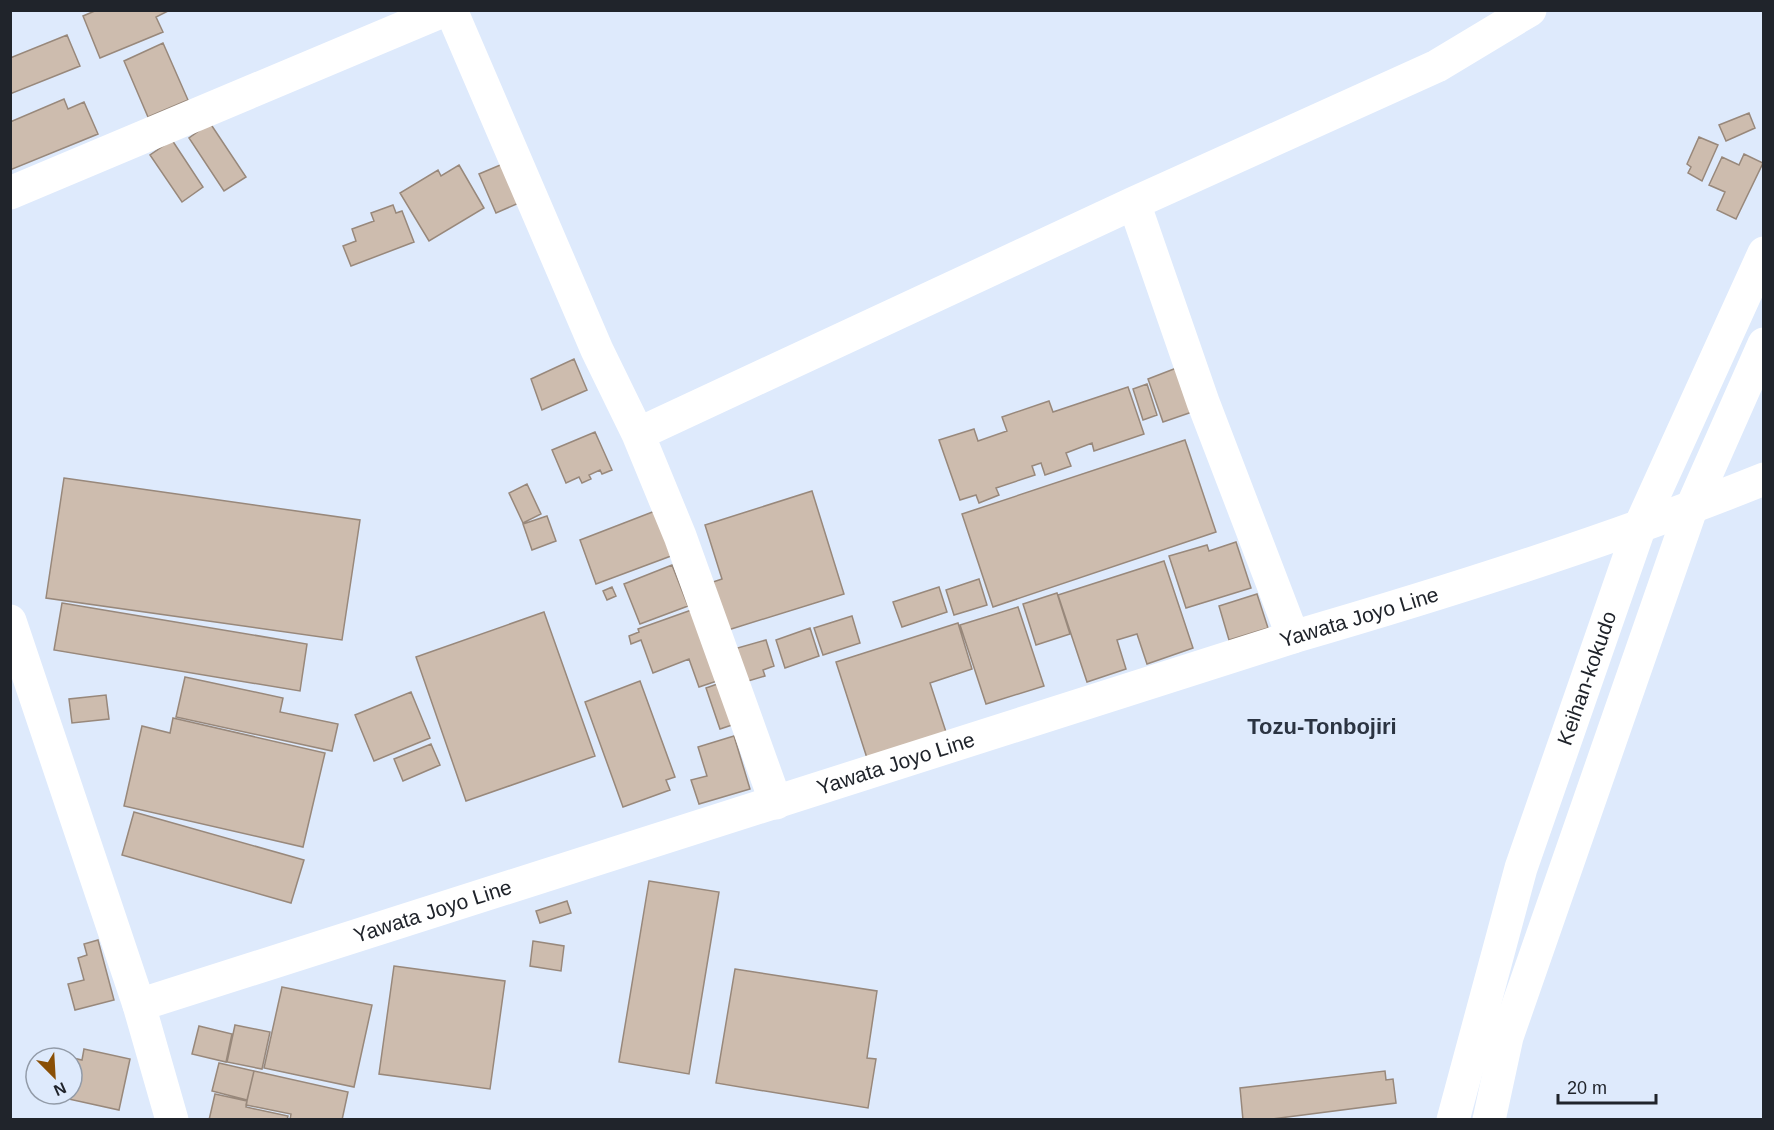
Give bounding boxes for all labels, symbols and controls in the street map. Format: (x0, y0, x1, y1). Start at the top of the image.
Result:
street label: Yawata Joyo Line (1277, 582, 1441, 651)
street label: Keihan-kokudo (1553, 608, 1620, 748)
district label: Tozu-Tonbojiri (1247, 714, 1397, 739)
street label: Yawata Joyo Line (814, 727, 977, 799)
street label: Yawata Joyo Line (351, 875, 514, 947)
north arrow (24, 1046, 84, 1106)
scale bar (1558, 1067, 1656, 1105)
text: 20 m (1567, 1078, 1607, 1098)
text: N (51, 1079, 69, 1099)

